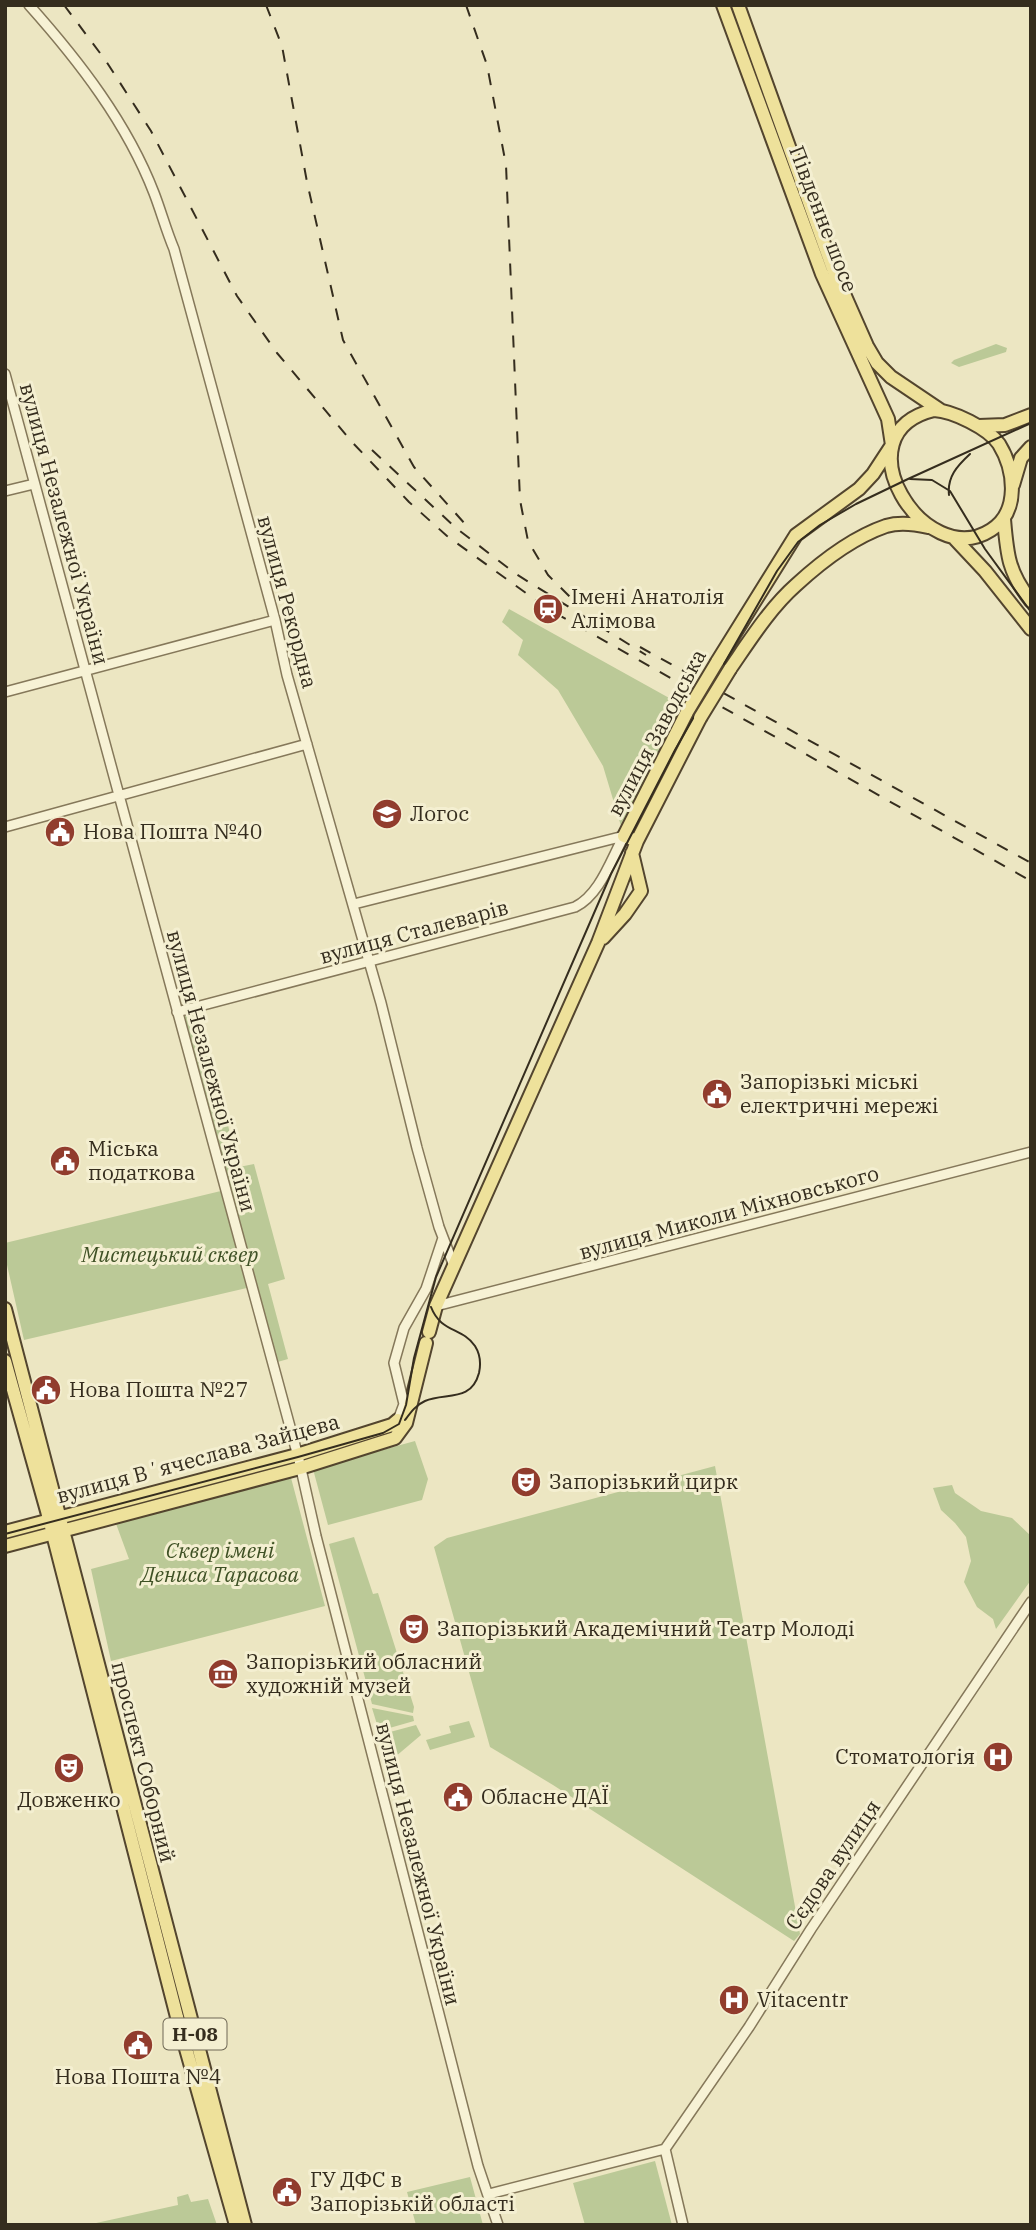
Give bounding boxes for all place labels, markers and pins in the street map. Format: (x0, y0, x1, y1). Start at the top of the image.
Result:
place label: Імені Анатолія Алімова (571, 582, 724, 634)
station icon: Імені Анатолія Алімова (531, 592, 565, 626)
school or university icon: Логос (370, 797, 404, 831)
place label: Логос (410, 799, 469, 827)
public building icon: Нова Пошта №40 (43, 815, 77, 849)
place label: Нова Пошта №40 (83, 817, 262, 845)
place label: Запорізькі міські електричні мережі (740, 1067, 938, 1119)
public building icon: Запорізькі міські електричні мережі (700, 1077, 734, 1111)
place label: Міська податкова (88, 1134, 195, 1186)
public building icon: Міська податкова (48, 1144, 82, 1178)
public building icon: Нова Пошта №27 (29, 1373, 63, 1407)
place label: Нова Пошта №27 (69, 1375, 248, 1403)
theatre icon: Запорізький цирк (509, 1465, 543, 1499)
place label: Запорізький цирк (549, 1467, 738, 1495)
theatre icon: Запорізький Академічний Театр Молоді (397, 1612, 431, 1646)
place label: Запорізький Академічний Театр Молоді (437, 1614, 855, 1642)
place label: Запорізький обласний художній музей (246, 1647, 482, 1699)
museum icon: Запорізький обласний художній музей (206, 1657, 240, 1691)
hospital icon: Стоматологія (981, 1740, 1015, 1774)
place label: Стоматологія (835, 1742, 975, 1770)
theatre icon: Довженко (52, 1751, 86, 1785)
public building icon: Обласне ДАЇ (441, 1780, 475, 1814)
place label: Обласне ДАЇ (481, 1782, 609, 1810)
place label: Довженко (17, 1785, 121, 1813)
hospital icon: Vitacentr (717, 1983, 751, 2017)
place label: Vitacentr (757, 1985, 849, 2013)
public building icon: Нова Пошта №4 (121, 2028, 155, 2062)
place label: Нова Пошта №4 (55, 2062, 221, 2090)
place label: ГУ ДФС в Запорізькій області (310, 2165, 515, 2217)
public building icon: ГУ ДФС в Запорізькій області (270, 2175, 304, 2209)

